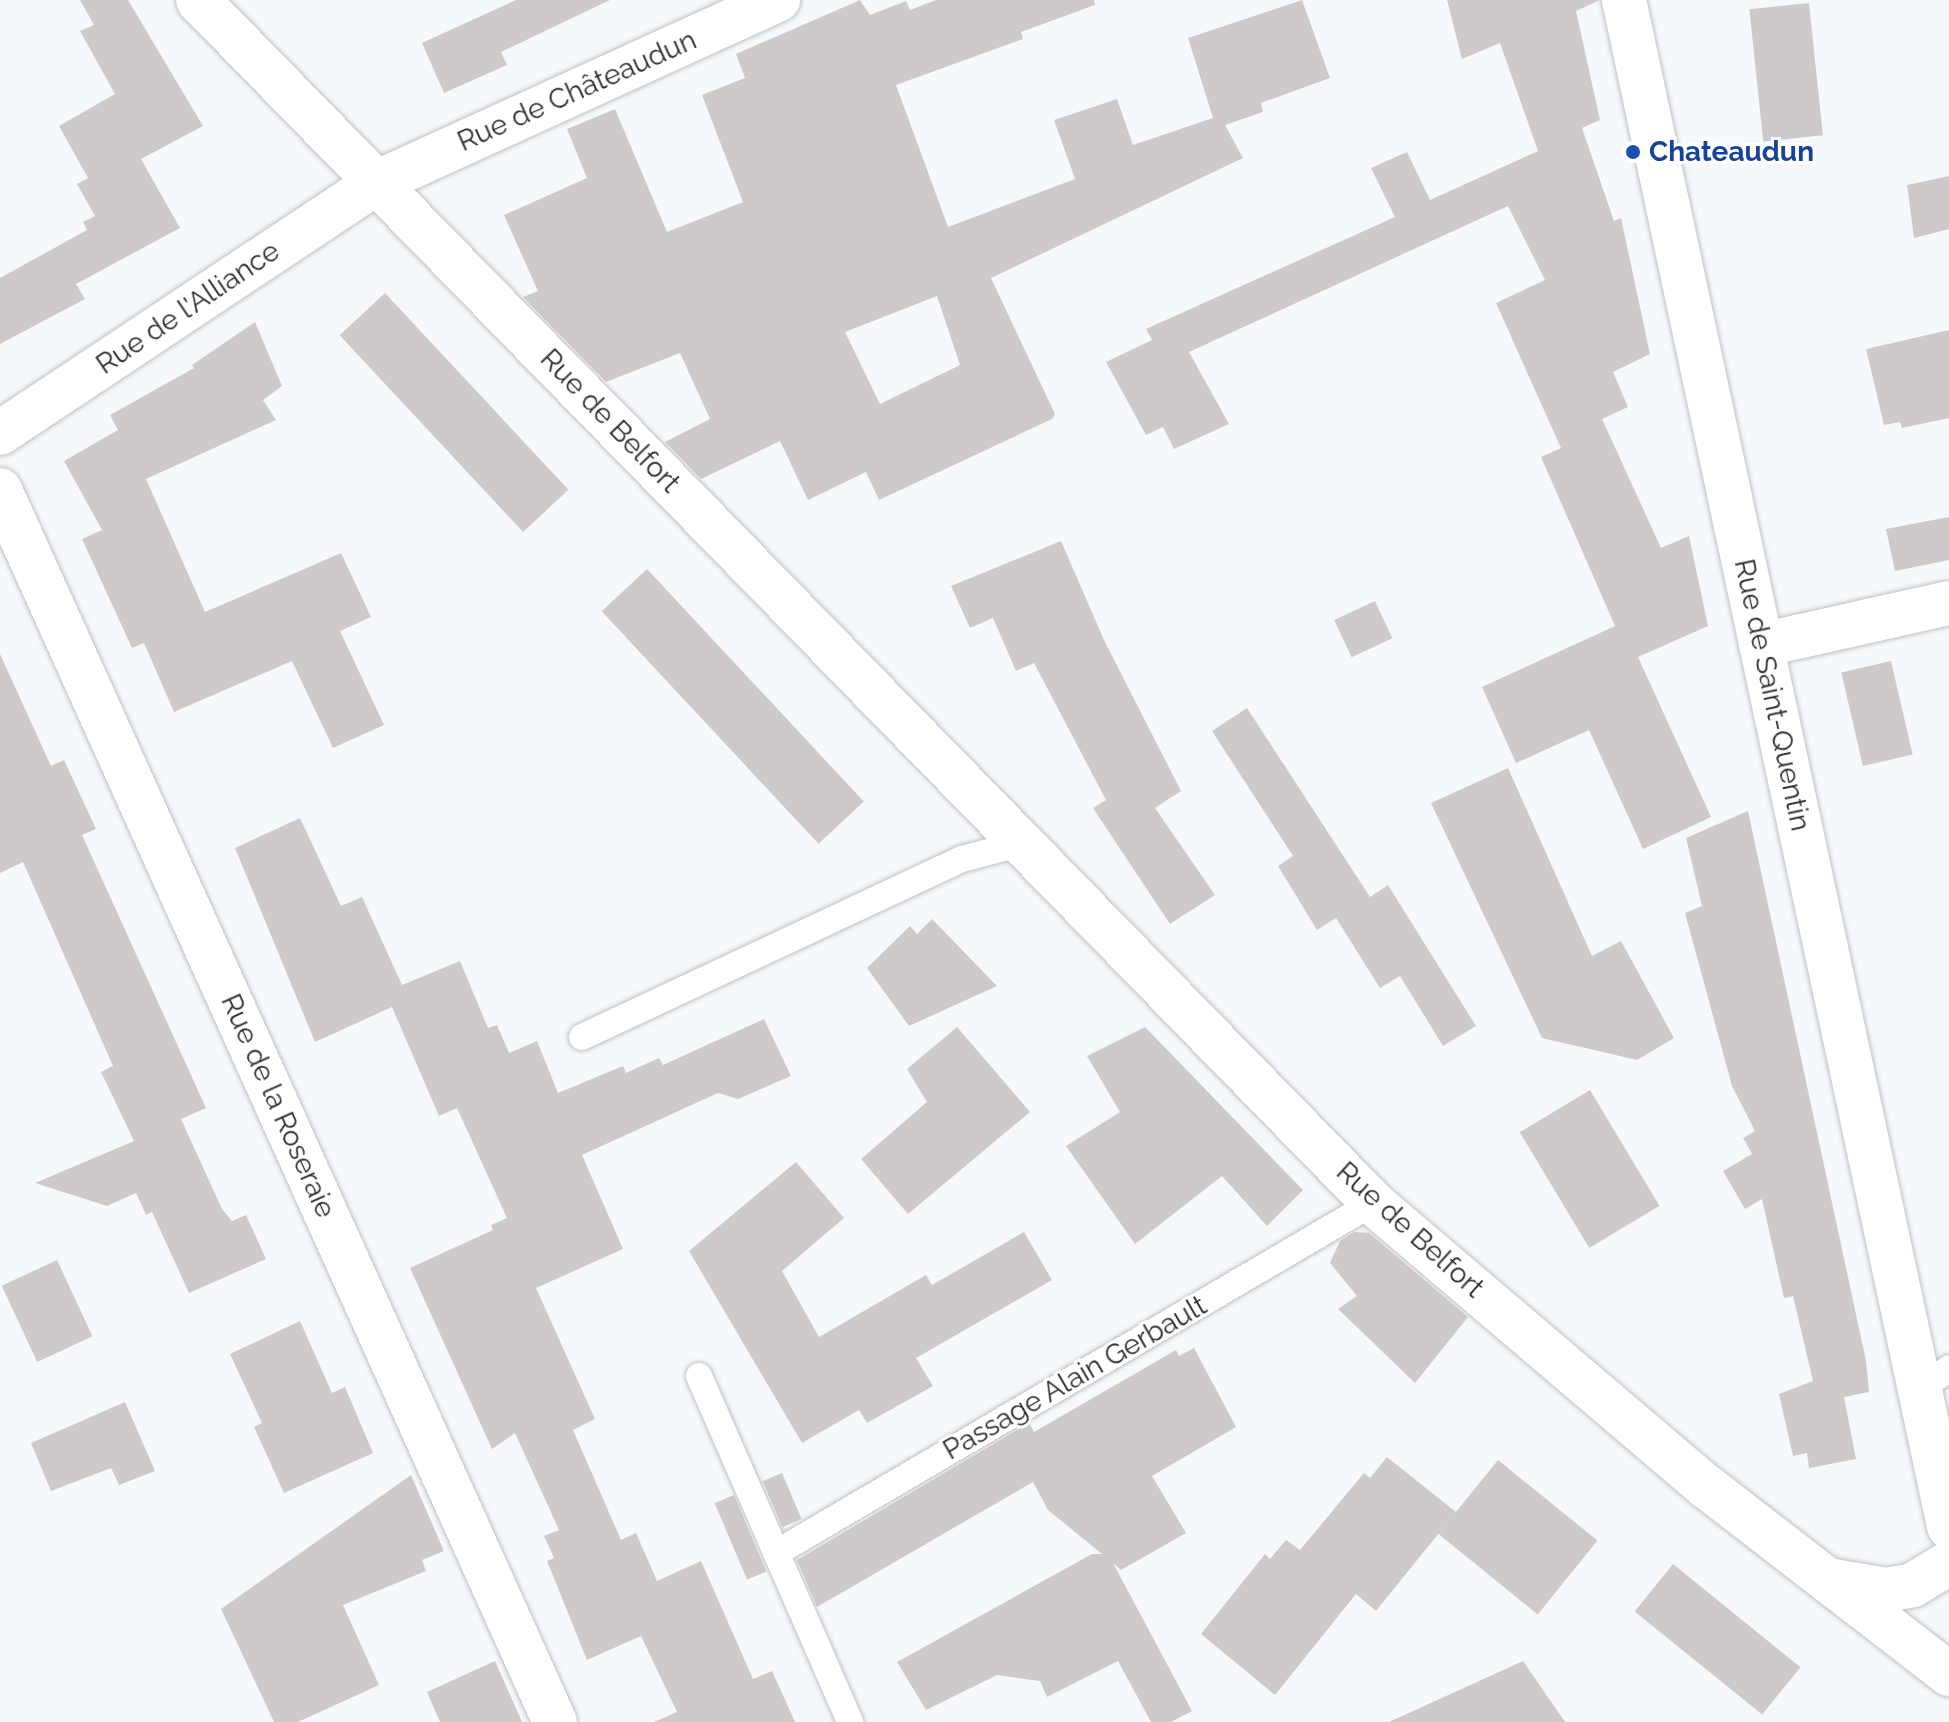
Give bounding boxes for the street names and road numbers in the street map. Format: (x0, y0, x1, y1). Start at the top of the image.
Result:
street label: Rue de Châteaudun (452, 23, 702, 159)
street label: Rue de l'Alliance (90, 234, 286, 382)
street label: Rue de Belfort (533, 342, 687, 500)
street label: Rue de Saint-Quentin (1727, 556, 1817, 834)
street label: Rue de la Roseraie (214, 989, 342, 1223)
street label: Rue de Belfort (1329, 1155, 1491, 1305)
street label: Passage Alain Gerbault (937, 1289, 1213, 1467)

